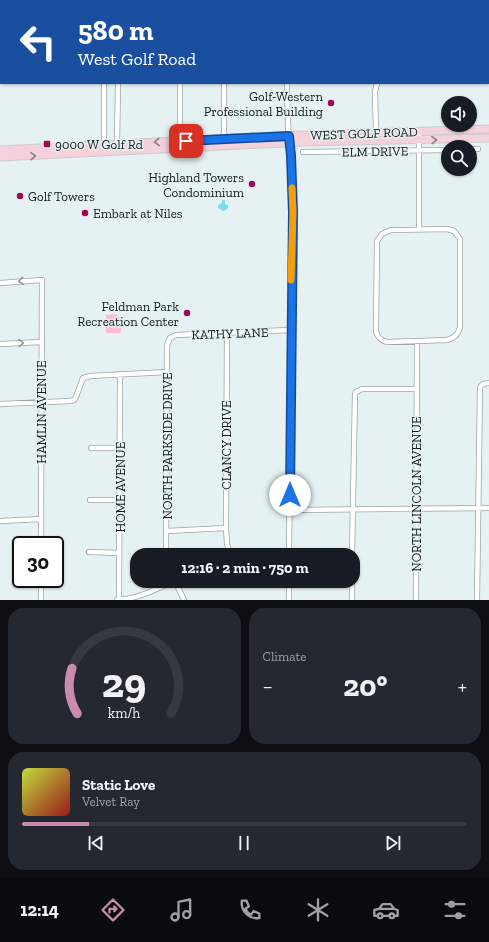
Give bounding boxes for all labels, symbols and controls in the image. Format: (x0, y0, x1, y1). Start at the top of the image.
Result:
text: 580 m (78, 14, 154, 47)
icon: left (12, 16, 64, 68)
text: West Golf Road (78, 48, 196, 70)
place label: Golf-Western Professional Building (204, 89, 324, 119)
map controls (441, 96, 477, 176)
button: sound (441, 96, 477, 132)
marker: Golf-Western Professional Building (326, 98, 336, 108)
pin (169, 124, 203, 158)
street label: WEST GOLF ROAD (310, 124, 418, 143)
icon: arrive (175, 130, 197, 152)
one-way arrow (431, 136, 437, 144)
place label: 9000 W Golf Rd (55, 137, 143, 152)
one-way arrow (154, 138, 160, 147)
marker: 9000 W Golf Rd (42, 139, 52, 149)
button: search (441, 140, 477, 176)
street label: ELM DRIVE (342, 143, 409, 160)
one-way arrow (30, 151, 36, 160)
place label: Highland Towers Condominium (148, 170, 245, 200)
marker: Highland Towers Condominium (247, 179, 257, 189)
place label: Golf Towers (28, 189, 95, 204)
marker: Golf Towers (15, 191, 25, 201)
place label: Embark at Niles (93, 206, 183, 221)
marker: Embark at Niles (80, 208, 90, 218)
one-way arrow (18, 277, 24, 286)
place label: Feldman Park Recreation Center (77, 299, 179, 329)
marker: Feldman Park Recreation Center (182, 308, 192, 318)
street label: KATHY LANE (191, 325, 269, 342)
one-way arrow (18, 339, 24, 348)
street label: HAMLIN AVENUE (34, 360, 49, 464)
street label: NORTH PARKSIDE DRIVE (160, 372, 175, 520)
street label: CLANCY DRIVE (219, 400, 234, 490)
street label: NORTH LINCOLN AVENUE (409, 416, 424, 572)
street label: HOME AVENUE (113, 441, 128, 532)
position arrow (269, 474, 311, 516)
speed limit sign: 30 (12, 536, 64, 588)
text: 12:16 · 2 min · 750 m (181, 559, 309, 577)
text: Climate (263, 649, 306, 664)
text: 29 (102, 658, 147, 708)
text: 20° (343, 668, 387, 704)
text: − (263, 673, 273, 700)
text: + (458, 673, 467, 700)
text: km/h (108, 705, 141, 722)
text: Static Love (82, 776, 155, 794)
text: Velvet Ray (82, 794, 140, 809)
icon: previous (85, 832, 107, 854)
icon: pause (233, 832, 255, 854)
icon: next (382, 832, 404, 854)
icon: directions (99, 896, 127, 924)
icon: music (168, 896, 196, 924)
icon: phone (236, 896, 264, 924)
icon: climate (304, 896, 332, 924)
icon: car (372, 896, 400, 924)
icon: filters (441, 896, 469, 924)
text: 12:14 (20, 899, 59, 921)

